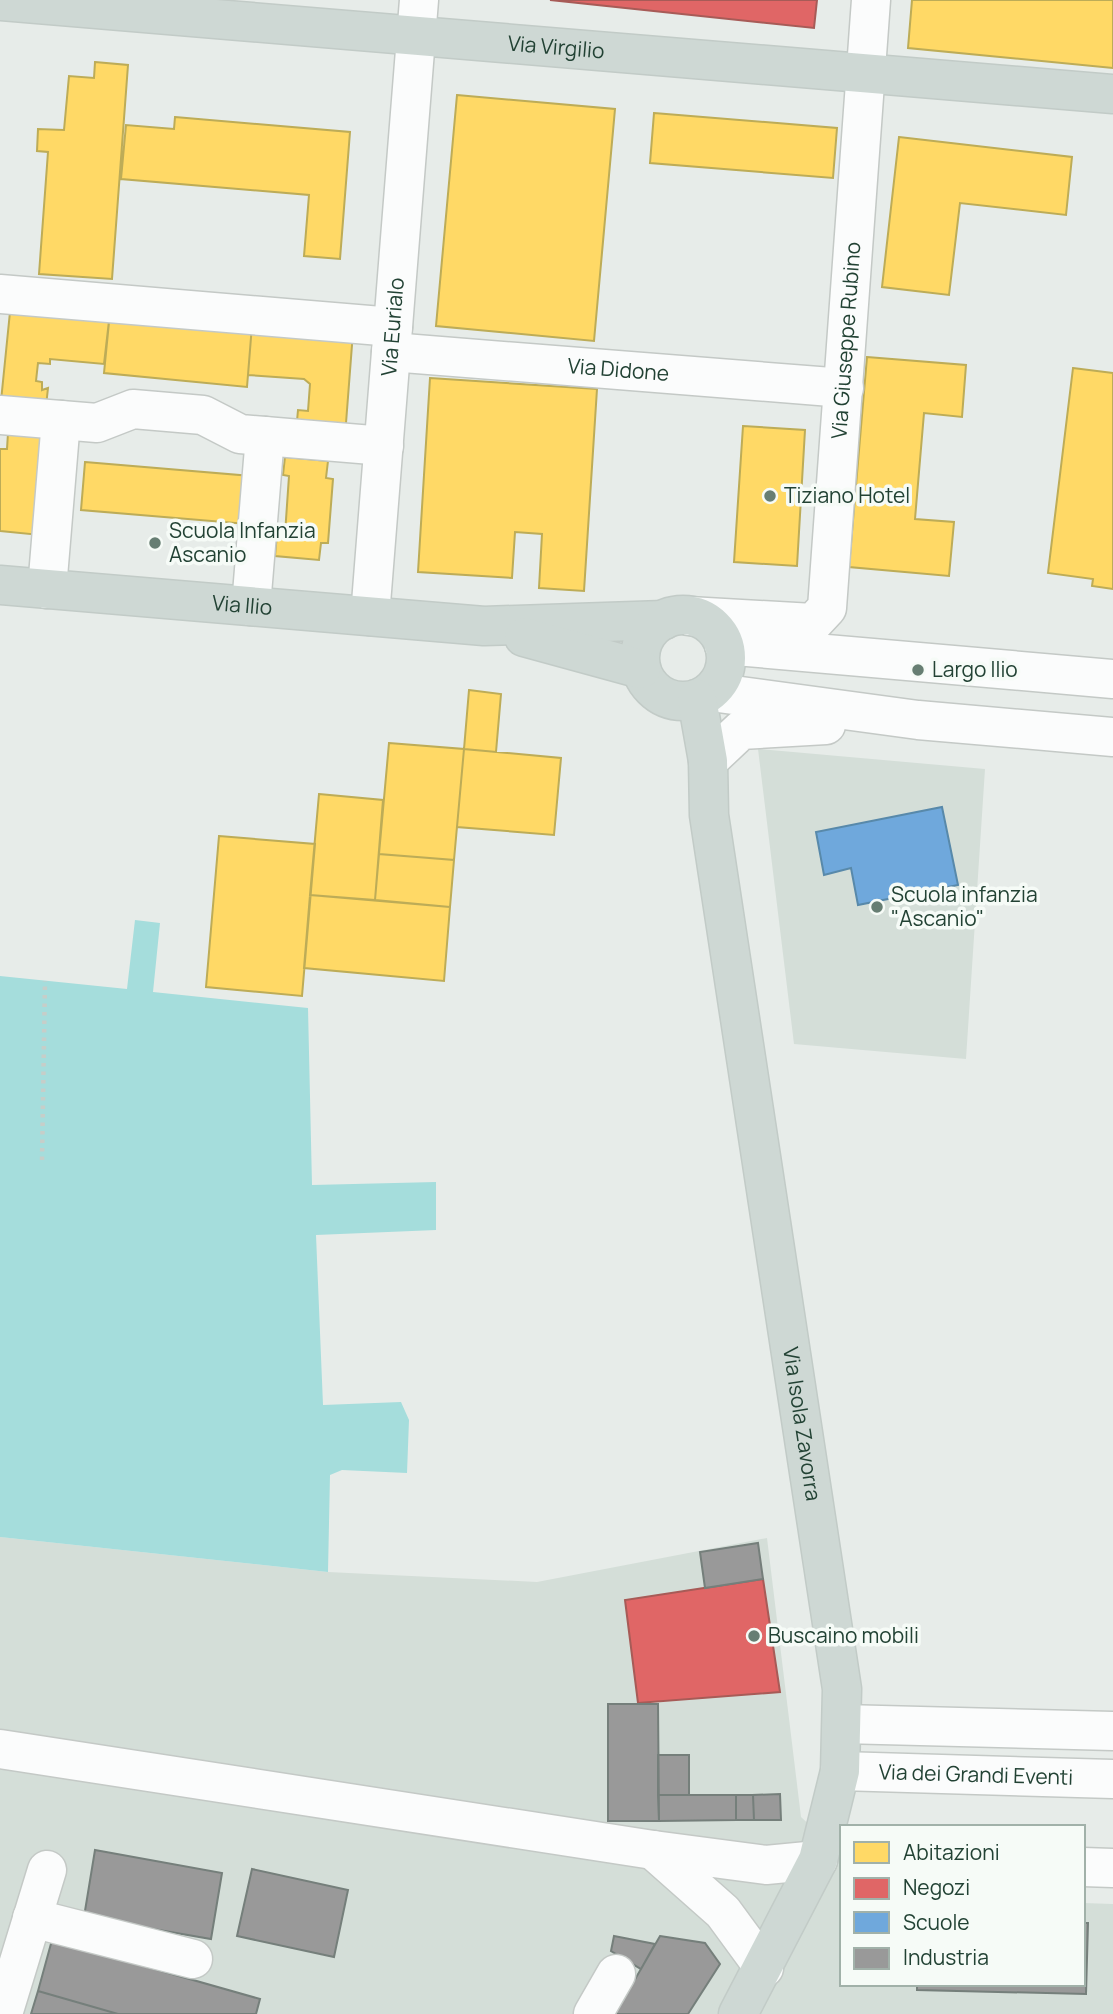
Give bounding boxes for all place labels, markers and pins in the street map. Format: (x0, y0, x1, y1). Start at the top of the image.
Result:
place label: Tiziano Hotel (784, 481, 910, 509)
marker: Tiziano Hotel (762, 488, 778, 504)
place label: Scuola Infanzia Ascanio (169, 516, 316, 568)
marker: Scuola Infanzia Ascanio (147, 535, 163, 551)
place label: Largo Ilio (932, 655, 1018, 683)
marker: Largo Ilio (910, 662, 926, 678)
place label: Scuola infanzia "Ascanio" (891, 880, 1038, 932)
marker: Scuola infanzia "Ascanio" (869, 899, 885, 915)
place label: Buscaino mobili (768, 1621, 919, 1649)
marker: Buscaino mobili (746, 1628, 762, 1644)

